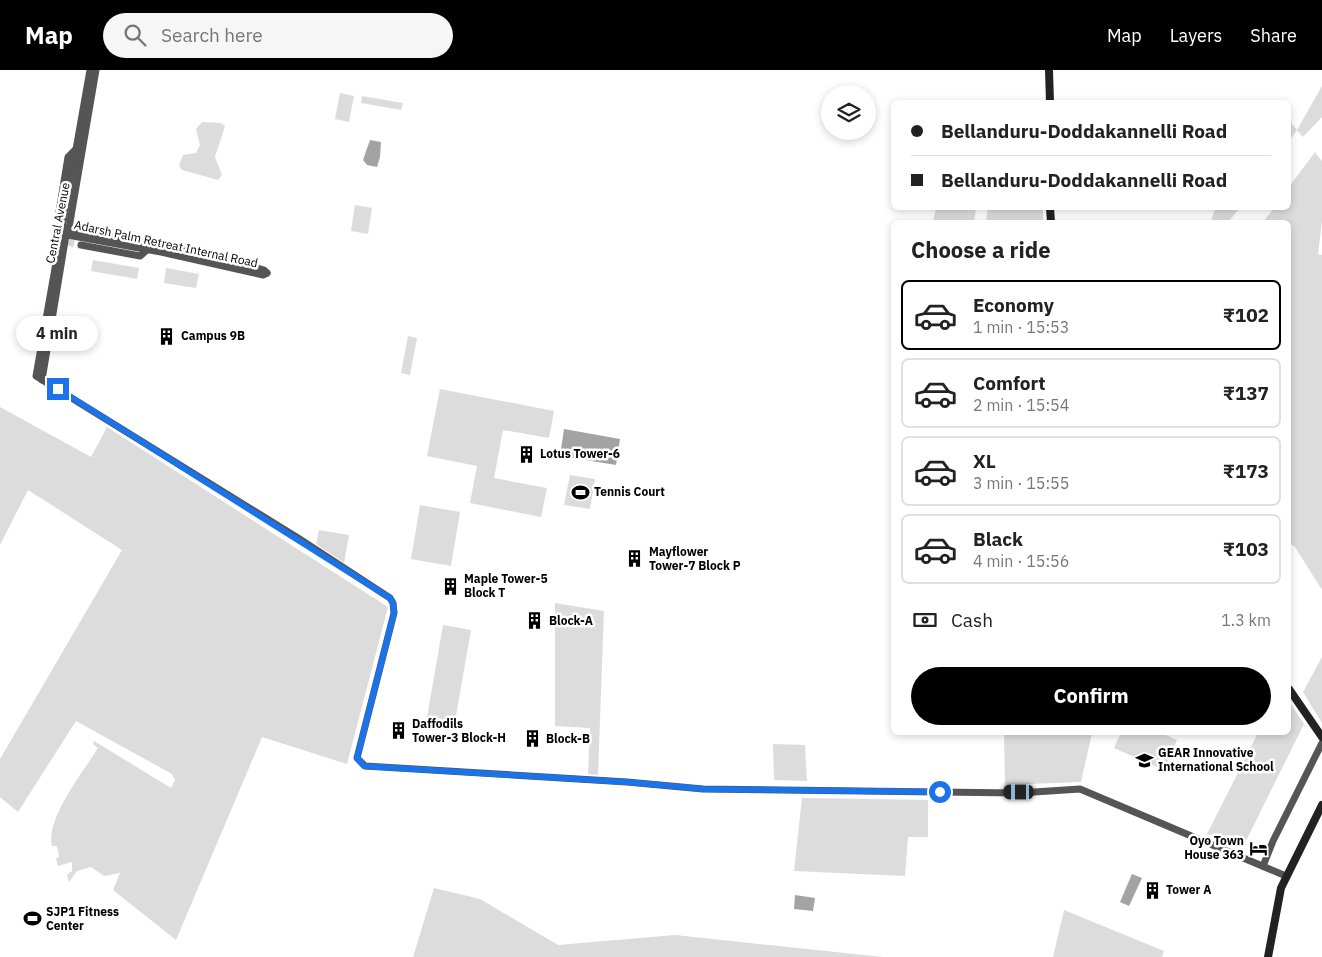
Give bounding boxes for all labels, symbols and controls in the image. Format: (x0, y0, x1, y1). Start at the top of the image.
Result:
search box (103, 13, 453, 58)
text: Map (25, 19, 73, 51)
icon: search (121, 21, 149, 49)
text: Search here (161, 23, 263, 47)
text: Map (1107, 24, 1142, 47)
text: Layers (1170, 24, 1222, 47)
text: Share (1250, 24, 1297, 47)
map controls (821, 85, 876, 140)
button: layers (821, 85, 876, 140)
text: Bellanduru-Doddakannelli Road (941, 119, 1227, 143)
text: Bellanduru-Doddakannelli Road (941, 168, 1227, 192)
street label: Central Avenue (42, 181, 73, 265)
street label: Adarsh Palm Retreat Internal Road (73, 217, 259, 270)
text: Choose a ride (911, 235, 1051, 264)
icon: car (913, 293, 958, 338)
text: Economy (973, 293, 1054, 317)
text: ₹102 (1223, 303, 1269, 327)
callout: 4 min (17, 316, 99, 352)
text: 1 min · 15:53 (973, 317, 1069, 337)
text: 4 min (36, 323, 78, 343)
building icon: Campus 9B (157, 326, 177, 346)
place label: Campus 9B (181, 328, 245, 343)
icon: car (913, 371, 958, 416)
text: Comfort (973, 371, 1046, 395)
route end (47, 378, 69, 400)
text: ₹137 (1223, 381, 1269, 405)
text: 2 min · 15:54 (973, 395, 1069, 415)
building icon: Lotus Tower-6 (516, 444, 536, 464)
place label: Lotus Tower-6 (540, 446, 620, 461)
icon: car (913, 449, 958, 494)
text: XL (973, 449, 996, 473)
text: ₹173 (1223, 459, 1269, 483)
text: 3 min · 15:55 (973, 473, 1069, 493)
sports icon: Tennis Court (570, 482, 590, 502)
place label: Tennis Court (594, 484, 665, 499)
icon: car (913, 527, 958, 572)
text: Black (973, 527, 1023, 551)
text: ₹103 (1223, 537, 1269, 561)
place label: Mayflower Tower-7 Block P (649, 544, 741, 573)
building icon: Mayflower Tower-7 Block P (625, 549, 645, 569)
text: 4 min · 15:56 (973, 551, 1069, 571)
place label: Maple Tower-5 Block T (464, 571, 548, 600)
building icon: Maple Tower-5 Block T (440, 576, 460, 596)
icon: cash (911, 606, 939, 634)
text: Cash (951, 608, 993, 632)
text: 1.3 km (1221, 610, 1271, 630)
building icon: Block-A (525, 611, 545, 631)
place label: Block-A (549, 613, 593, 628)
button: Confirm (911, 667, 1271, 725)
place label: Daffodils Tower-3 Block-H (412, 716, 506, 745)
building icon: Daffodils Tower-3 Block-H (388, 721, 408, 741)
building icon: Block-B (522, 729, 542, 749)
place label: Block-B (546, 731, 590, 746)
place label: GEAR Innovative International School (1158, 745, 1274, 774)
school or university icon: GEAR Innovative International School (1134, 750, 1154, 770)
route start (929, 781, 951, 803)
car (1004, 785, 1034, 800)
place label: Oyo Town House 363 (1184, 833, 1244, 862)
hotel icon: Oyo Town House 363 (1248, 838, 1268, 858)
building icon: Tower A (1142, 880, 1162, 900)
place label: Tower A (1166, 882, 1212, 897)
place label: SJP1 Fitness Center (46, 904, 119, 933)
sports icon: SJP1 Fitness Center (22, 909, 42, 929)

